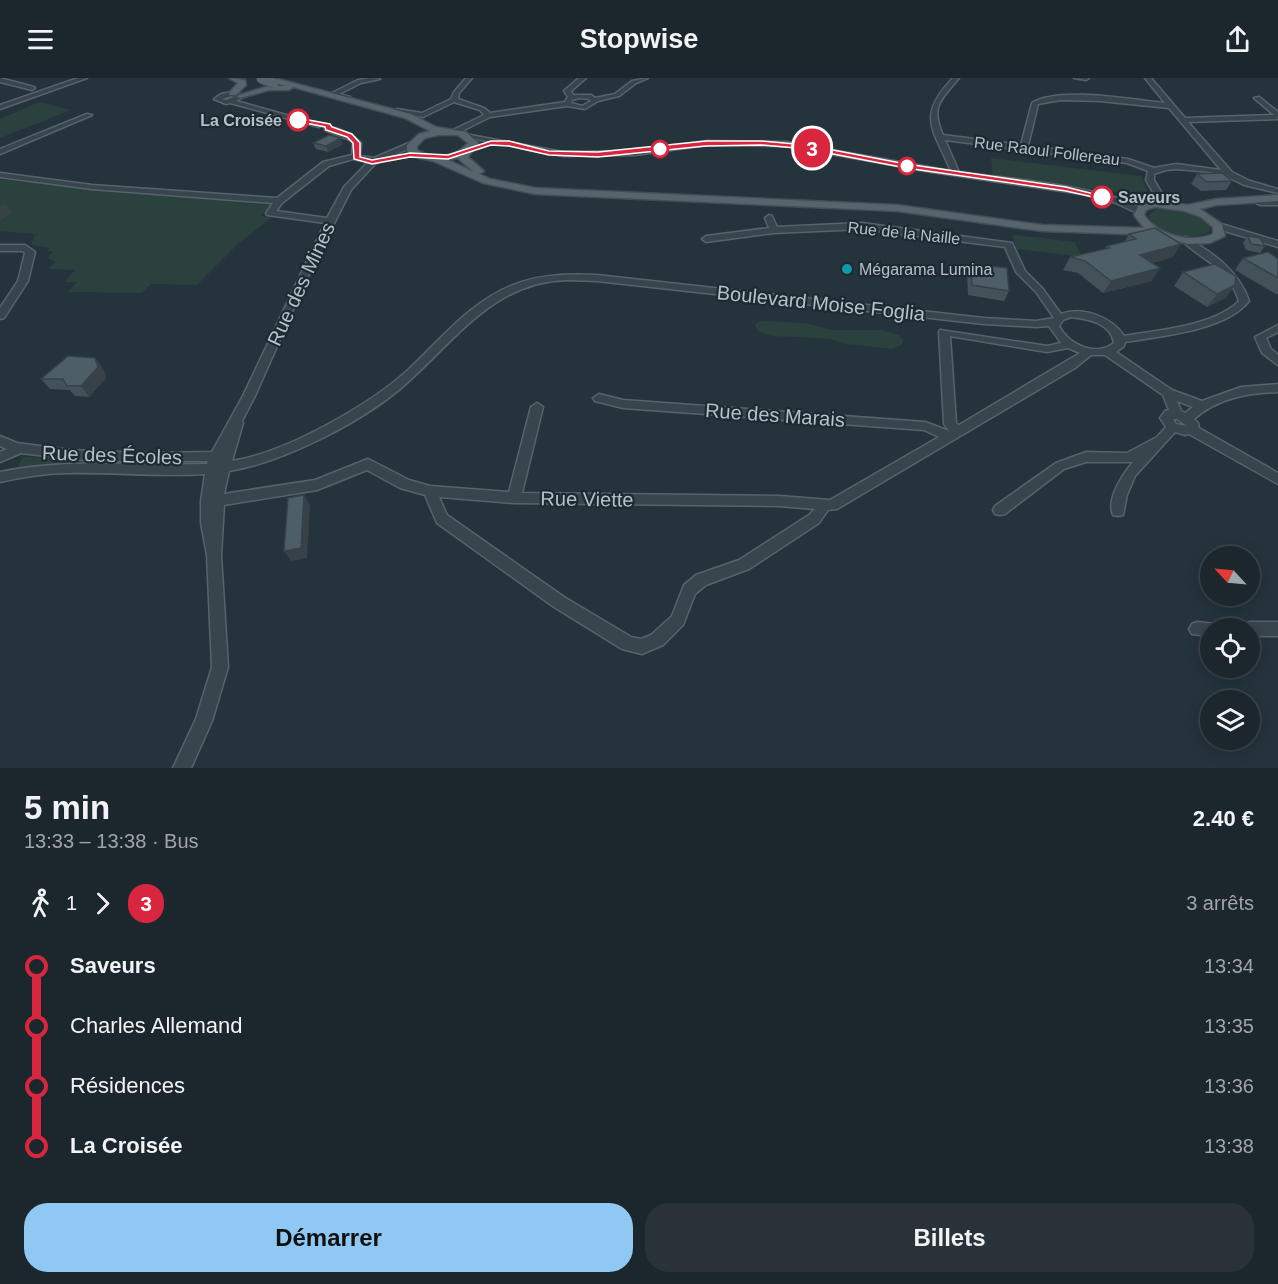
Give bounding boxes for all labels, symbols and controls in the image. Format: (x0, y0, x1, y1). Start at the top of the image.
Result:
icon: menu (24, 23, 57, 56)
icon: share (1221, 23, 1254, 56)
text: Stopwise (580, 24, 698, 54)
marker: La Croisée (287, 109, 309, 131)
place label: La Croisée (200, 112, 282, 129)
line badge: 3 (792, 128, 832, 168)
street label: Rue Raoul Follereau (973, 134, 1121, 168)
text: 3 (806, 137, 818, 160)
unlabelled marker (651, 140, 669, 158)
unlabelled marker (898, 157, 916, 175)
marker: Saveurs (1091, 186, 1113, 208)
place label: Saveurs (1118, 189, 1180, 206)
street label: Rue des Mines (263, 219, 339, 349)
street label: Rue de la Naille (847, 219, 961, 247)
place label: Mégarama Lumina (859, 261, 993, 278)
marker: Mégarama Lumina (840, 262, 854, 276)
street label: Boulevard Moise Foglia (716, 281, 927, 325)
street label: Rue des Marais (704, 399, 846, 431)
street label: Rue des Écoles (42, 442, 182, 468)
street label: Rue Viette (540, 487, 634, 511)
north arrow (1200, 546, 1260, 606)
map controls (1200, 546, 1260, 750)
button: locate (1200, 618, 1260, 678)
button: layers (1200, 690, 1260, 750)
text: 5 min (24, 789, 110, 826)
text: 2.40 € (1193, 806, 1254, 831)
text: 13:33 – 13:38 · Bus (24, 830, 199, 852)
icon: walk (24, 887, 57, 920)
icon: forward (86, 887, 119, 920)
text: 1 (66, 892, 77, 914)
text: 3 (140, 892, 152, 915)
text: 3 arrêts (1186, 892, 1254, 914)
text: Saveurs (70, 953, 156, 978)
text: 13:34 (1204, 955, 1254, 977)
text: Charles Allemand (70, 1013, 242, 1038)
text: 13:35 (1204, 1015, 1254, 1037)
text: Résidences (70, 1073, 185, 1098)
text: 13:36 (1204, 1075, 1254, 1097)
text: La Croisée (70, 1133, 183, 1158)
text: 13:38 (1204, 1135, 1254, 1157)
button: Démarrer (24, 1203, 633, 1272)
button: Billets (645, 1203, 1254, 1272)

